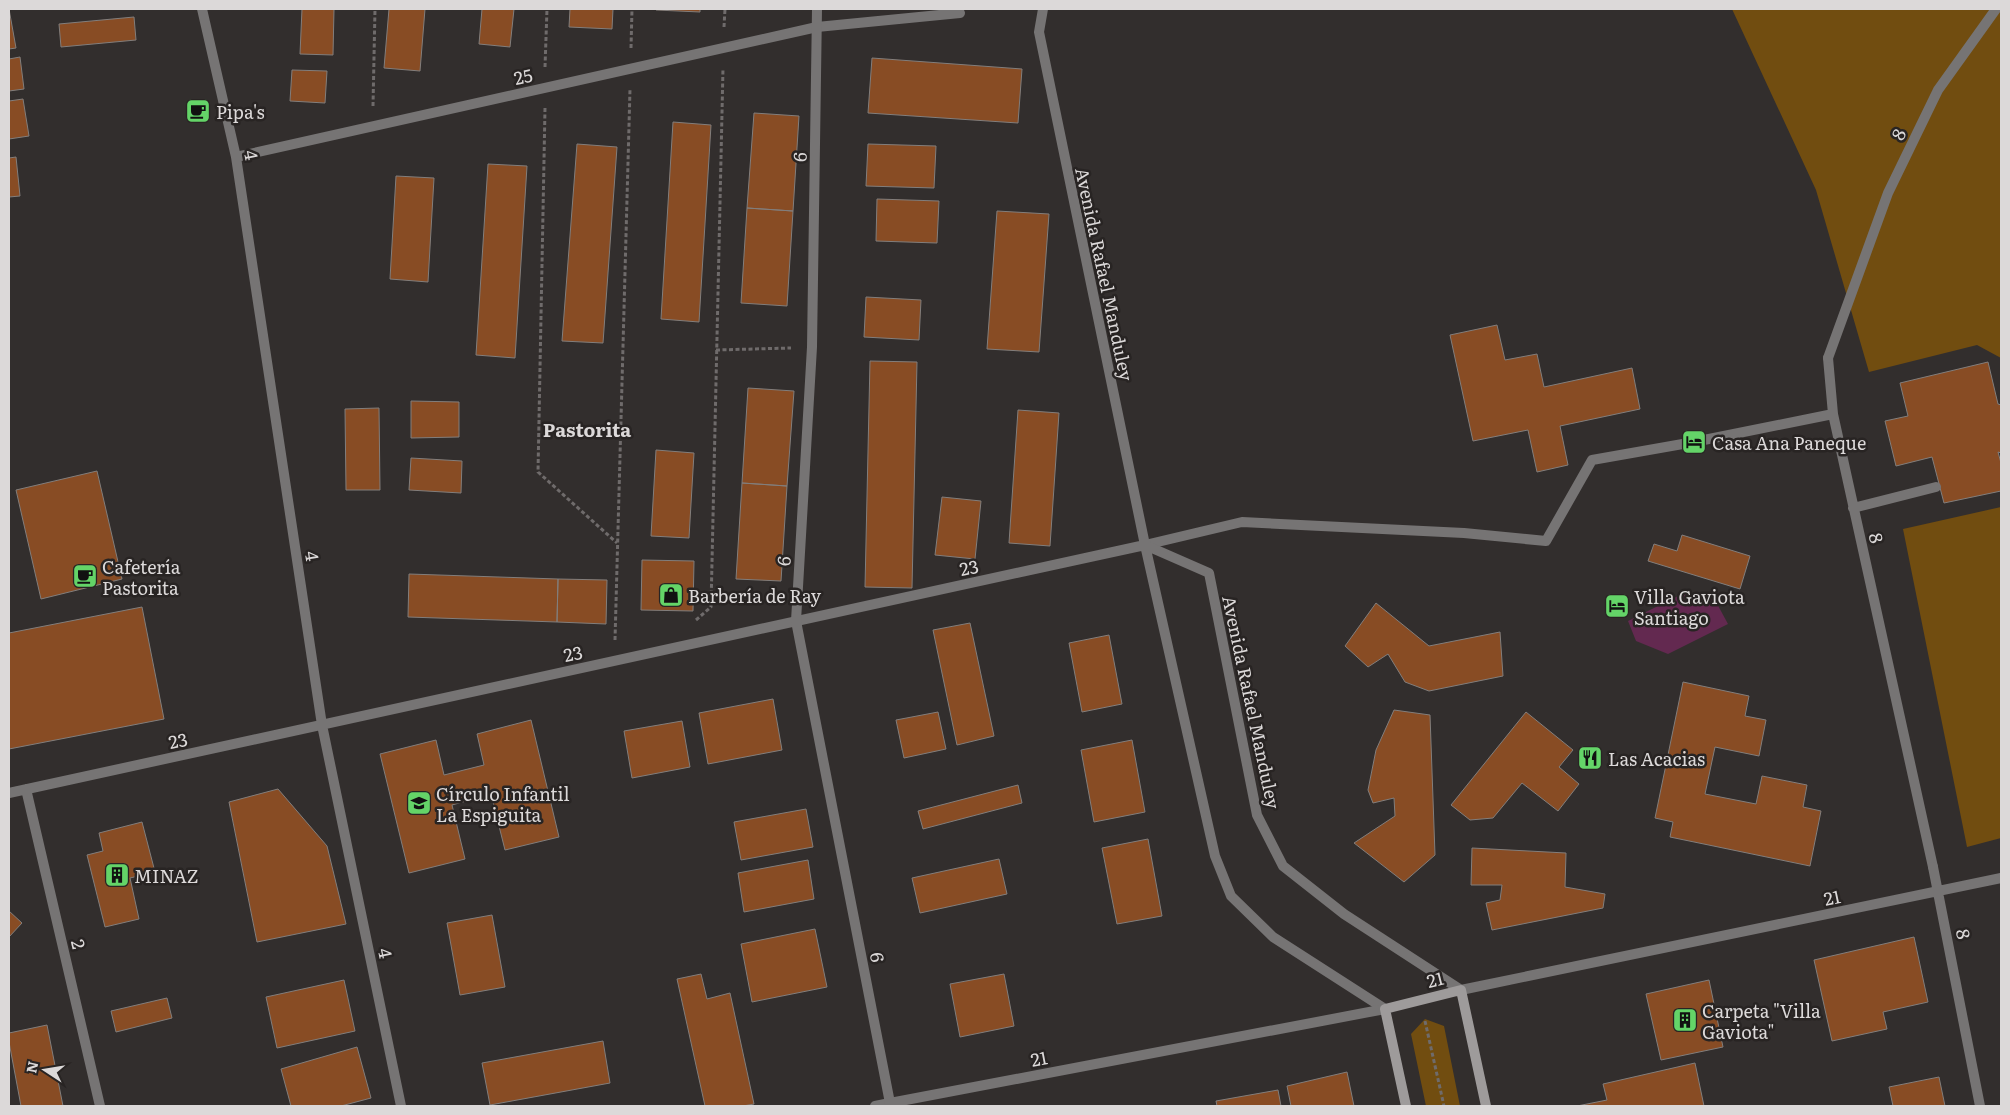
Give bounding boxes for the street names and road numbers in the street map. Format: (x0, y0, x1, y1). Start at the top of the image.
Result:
street label: 25 (511, 61, 535, 91)
street label: 8 (1884, 124, 1912, 144)
street label: 4 (238, 148, 266, 163)
street label: 6 (785, 152, 813, 162)
street label: Avenida Rafael Manduley (1069, 165, 1141, 384)
street label: 8 (1863, 530, 1891, 546)
street label: 4 (299, 549, 327, 563)
street label: 23 (957, 552, 981, 582)
street label: 6 (769, 555, 797, 567)
street label: Avenida Rafael Manduley (1216, 593, 1288, 812)
street label: 23 (561, 638, 585, 668)
street label: 23 (166, 725, 190, 755)
street label: 21 (1821, 882, 1843, 912)
street label: 8 (1950, 927, 1978, 942)
street label: 2 (65, 937, 93, 951)
street label: 4 (372, 945, 400, 961)
street label: 6 (864, 950, 892, 965)
street label: 21 (1424, 964, 1446, 994)
street label: 21 (1028, 1043, 1050, 1073)

